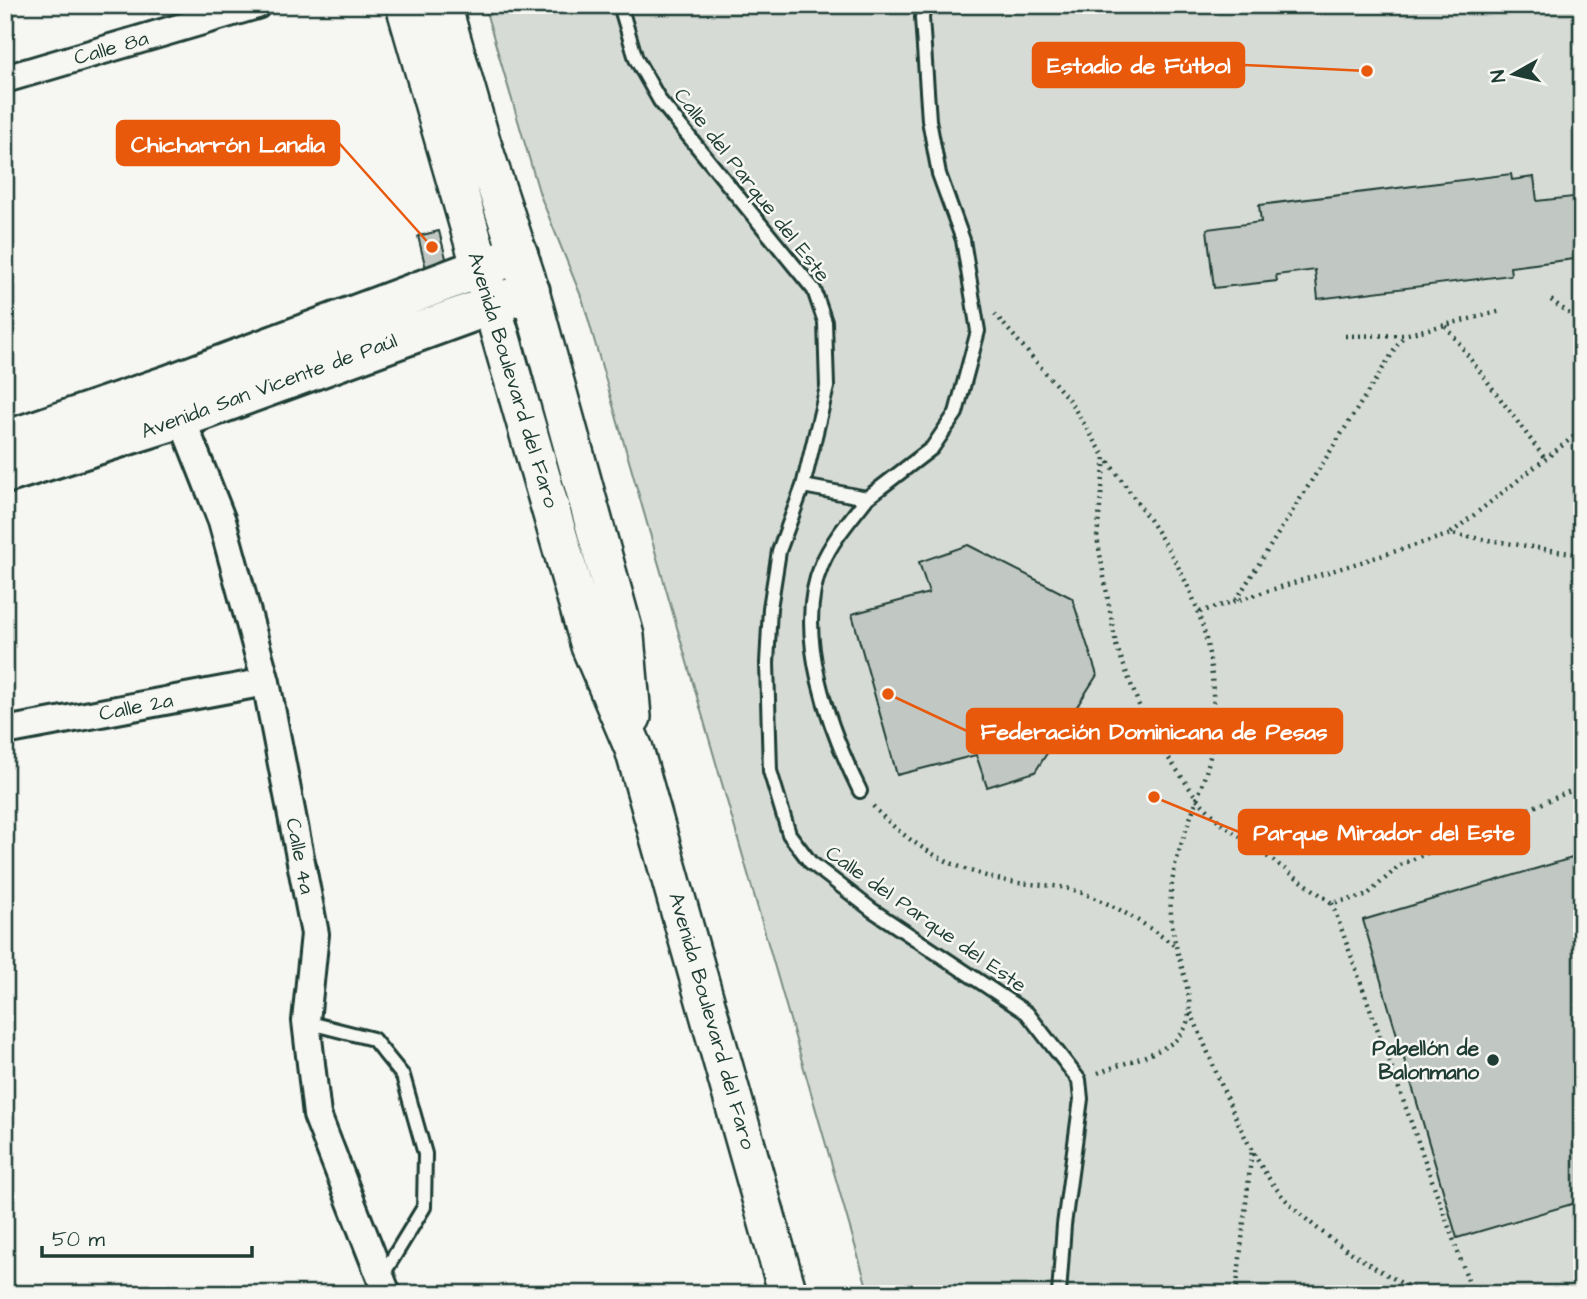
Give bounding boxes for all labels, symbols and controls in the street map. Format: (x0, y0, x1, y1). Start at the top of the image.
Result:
street label: Calle 8a (70, 23, 152, 72)
north arrow (1478, 38, 1548, 108)
callout: Estadio de Fútbol (1033, 43, 1244, 87)
text: Estadio de Fútbol (1047, 50, 1231, 82)
text: N (1484, 68, 1513, 84)
street label: Calle del Parque del Este (667, 82, 837, 288)
callout: Chicharrón Landia (117, 121, 339, 165)
text: Chicharrón Landia (131, 129, 325, 161)
street label: Avenida Boulevard del Faro (460, 249, 566, 512)
street label: Avenida San Vicente de Paúl (137, 326, 401, 446)
street label: Calle 2a (97, 686, 176, 728)
callout: Federación Dominicana de Pesas (967, 709, 1342, 753)
text: Federación Dominicana de Pesas (981, 716, 1328, 748)
callout: Parque Mirador del Este (1239, 810, 1529, 854)
street label: Calle 4a (278, 815, 322, 897)
text: Parque Mirador del Este (1253, 817, 1515, 849)
street label: Calle del Parque del Este (820, 838, 1032, 1000)
street label: Avenida Boulevard del Faro (661, 889, 763, 1153)
place label: Pabellón de Balonmano (1372, 1034, 1480, 1087)
marker: Pabellón de Balonmano (1485, 1052, 1501, 1068)
scale bar (42, 1215, 252, 1259)
text: 50 m (52, 1225, 106, 1254)

